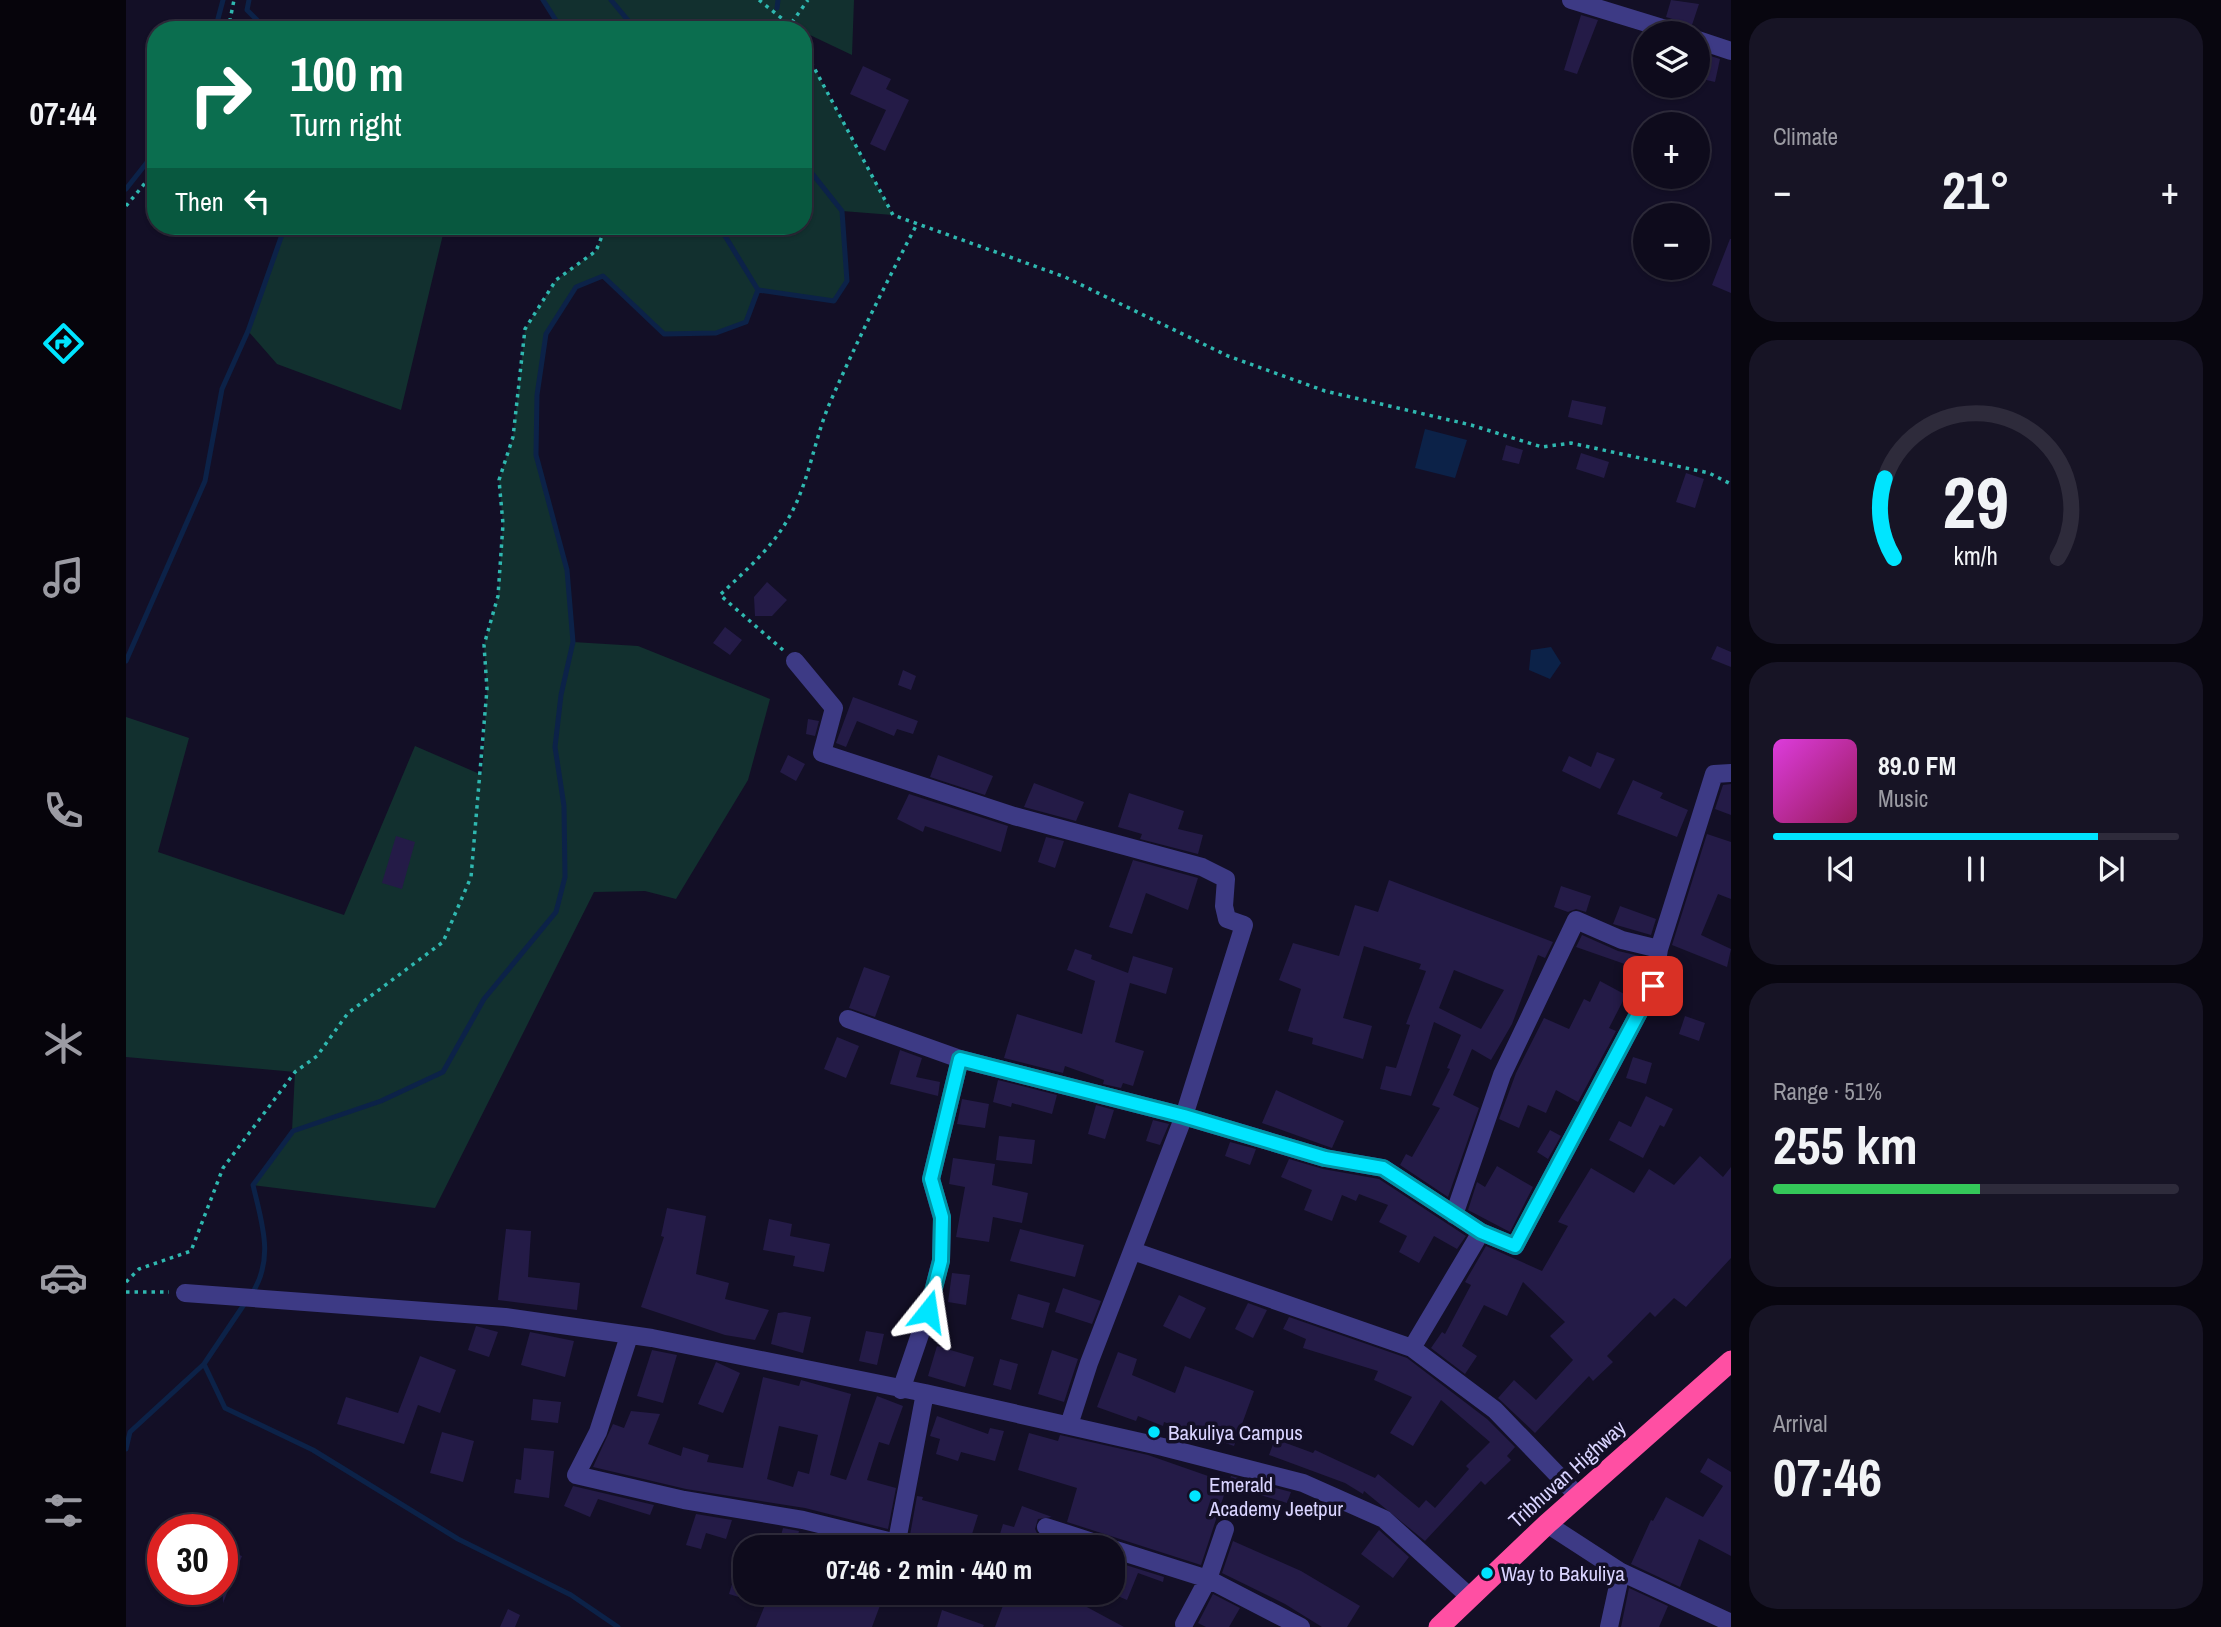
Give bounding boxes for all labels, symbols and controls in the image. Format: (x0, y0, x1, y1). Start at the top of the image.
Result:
map controls (1633, 21, 1710, 280)
button: layers (1633, 21, 1710, 98)
text: 100 m (290, 40, 404, 106)
icon: right (175, 49, 266, 140)
text: 07:44 (29, 92, 97, 135)
text: Turn right (290, 103, 402, 146)
button: + (1633, 112, 1710, 189)
text: Climate (1773, 121, 1838, 152)
text: 21° (1942, 155, 2010, 225)
text: − (1773, 165, 1791, 216)
text: + (2161, 165, 2179, 216)
icon: left (238, 182, 276, 220)
text: Then (175, 184, 224, 219)
button: − (1633, 203, 1710, 280)
icon: directions (39, 319, 88, 368)
text: 29 (1943, 453, 2009, 551)
text: km/h (1954, 538, 1998, 572)
icon: music (39, 553, 88, 602)
text: 89.0 FM (1878, 748, 1956, 783)
text: Music (1878, 783, 1928, 814)
icon: phone (39, 786, 88, 835)
icon: previous (1822, 850, 1860, 888)
icon: pause (1957, 850, 1995, 888)
icon: next (2092, 850, 2130, 888)
pin (1623, 956, 1683, 1016)
icon: arrive (1634, 967, 1672, 1005)
icon: climate (39, 1019, 88, 1068)
text: Range · 51% (1773, 1076, 1882, 1107)
text: 255 km (1773, 1110, 1918, 1180)
icon: car (39, 1253, 88, 1302)
position arrow (891, 1274, 965, 1348)
text: Arrival (1773, 1408, 1828, 1439)
street label: Tribhuvan Highway (1502, 1413, 1632, 1535)
place label: Bakuliya Campus (1168, 1418, 1303, 1447)
marker: Bakuliya Campus (1146, 1424, 1162, 1440)
text: 07:46 (1773, 1442, 1882, 1512)
place label: Emerald Academy Jeetpur (1208, 1470, 1343, 1523)
icon: filters (39, 1486, 88, 1535)
marker: Emerald Academy Jeetpur (1187, 1488, 1203, 1504)
speed limit sign: 30 (147, 1514, 238, 1605)
text: 07:46 · 2 min · 440 m (826, 1552, 1032, 1587)
place label: Way to Bakuliya (1501, 1559, 1625, 1588)
marker: Way to Bakuliya (1479, 1565, 1495, 1581)

